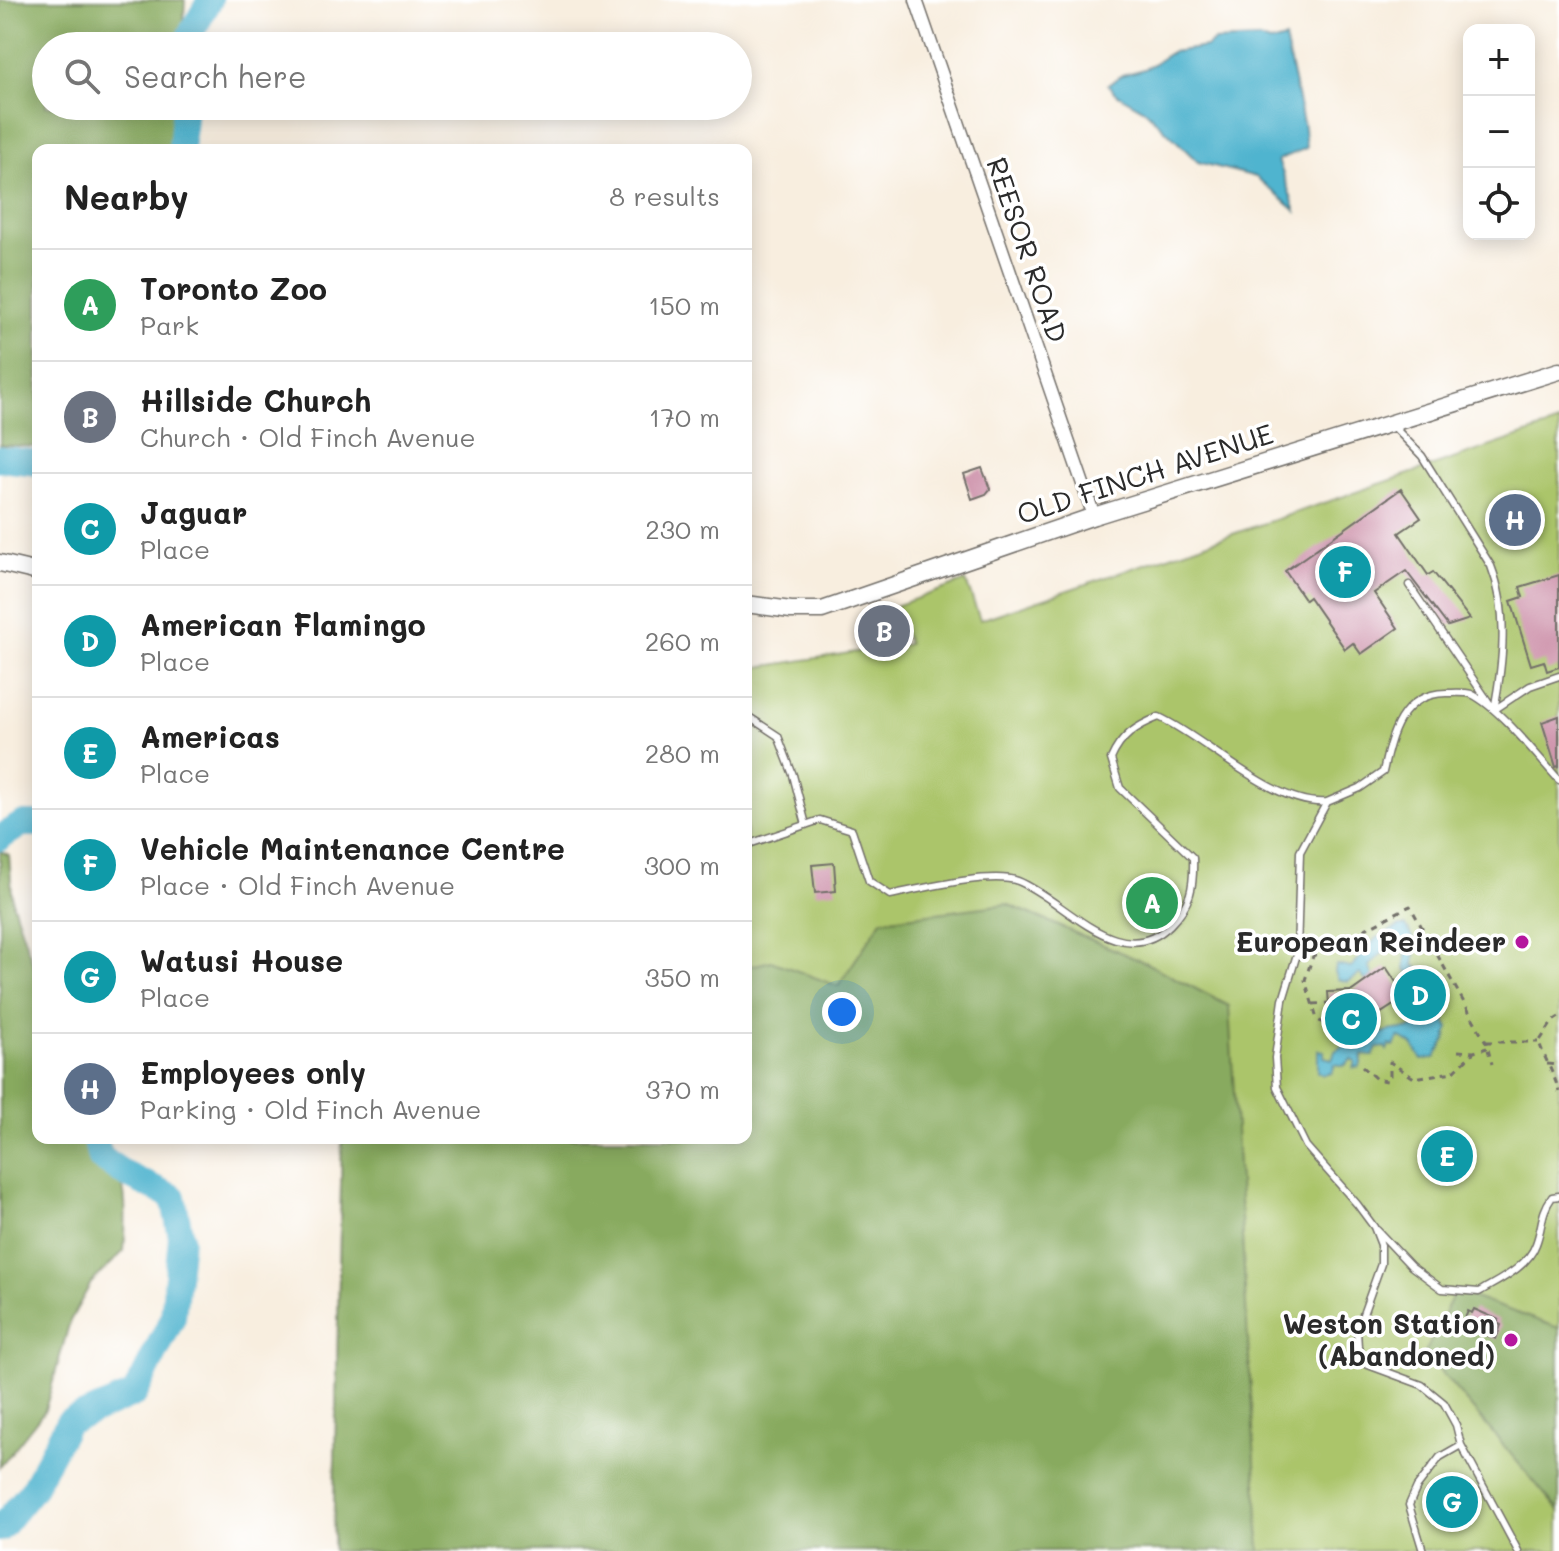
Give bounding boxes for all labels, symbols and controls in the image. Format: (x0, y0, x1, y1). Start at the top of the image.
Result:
map controls (1463, 24, 1535, 240)
button: + (1463, 24, 1535, 96)
search box (32, 32, 752, 120)
icon: search (60, 54, 104, 98)
text: Search here (124, 56, 307, 96)
button: − (1463, 96, 1535, 168)
street label: REESOR ROAD (979, 152, 1076, 347)
button: locate (1463, 168, 1535, 240)
text: Nearby (64, 174, 189, 219)
text: 8 results (609, 179, 720, 213)
text: Toronto Zoo (140, 268, 327, 308)
text: A (81, 288, 99, 322)
text: 150 m (648, 288, 720, 322)
text: Park (140, 308, 199, 342)
text: Hillside Church (140, 380, 371, 420)
text: B (81, 400, 99, 434)
text: 170 m (649, 400, 720, 434)
street label: OLD FINCH AVENUE (1012, 415, 1277, 531)
text: Church · Old Finch Avenue (140, 420, 475, 454)
pin: H (1489, 490, 1541, 550)
text: Jaguar (140, 492, 247, 532)
text: C (80, 512, 100, 546)
text: 230 m (645, 512, 720, 546)
text: Place (140, 532, 210, 566)
pin: F (1319, 542, 1371, 602)
pin: B (858, 601, 910, 661)
text: American Flamingo (140, 604, 426, 644)
text: D (81, 624, 99, 658)
text: 260 m (645, 624, 720, 658)
text: Place (140, 644, 210, 678)
text: Americas (140, 716, 280, 756)
text: E (82, 736, 98, 770)
text: 280 m (645, 736, 720, 770)
text: Place (140, 756, 210, 790)
text: Vehicle Maintenance Centre (140, 828, 565, 868)
text: F (82, 848, 98, 882)
text: 300 m (644, 848, 720, 882)
text: Place · Old Finch Avenue (140, 868, 455, 902)
pin: A (1126, 873, 1178, 933)
place label: European Reindeer (1235, 923, 1506, 959)
marker: European Reindeer (1513, 933, 1531, 951)
text: Watusi House (140, 940, 343, 980)
text: G (80, 960, 100, 994)
text: 350 m (645, 960, 720, 994)
pin: D (1394, 965, 1446, 1025)
text: Place (140, 980, 210, 1014)
pin: C (1325, 989, 1377, 1049)
your location (822, 992, 862, 1032)
text: Employees only (140, 1052, 366, 1092)
text: H (80, 1072, 100, 1106)
text: 370 m (645, 1072, 720, 1106)
text: Parking · Old Finch Avenue (140, 1092, 481, 1126)
pin: E (1421, 1126, 1473, 1186)
place label: Weston Station (Abandoned) (1283, 1305, 1495, 1373)
marker: Weston Station (Abandoned) (1502, 1331, 1520, 1349)
pin: G (1426, 1472, 1478, 1532)

